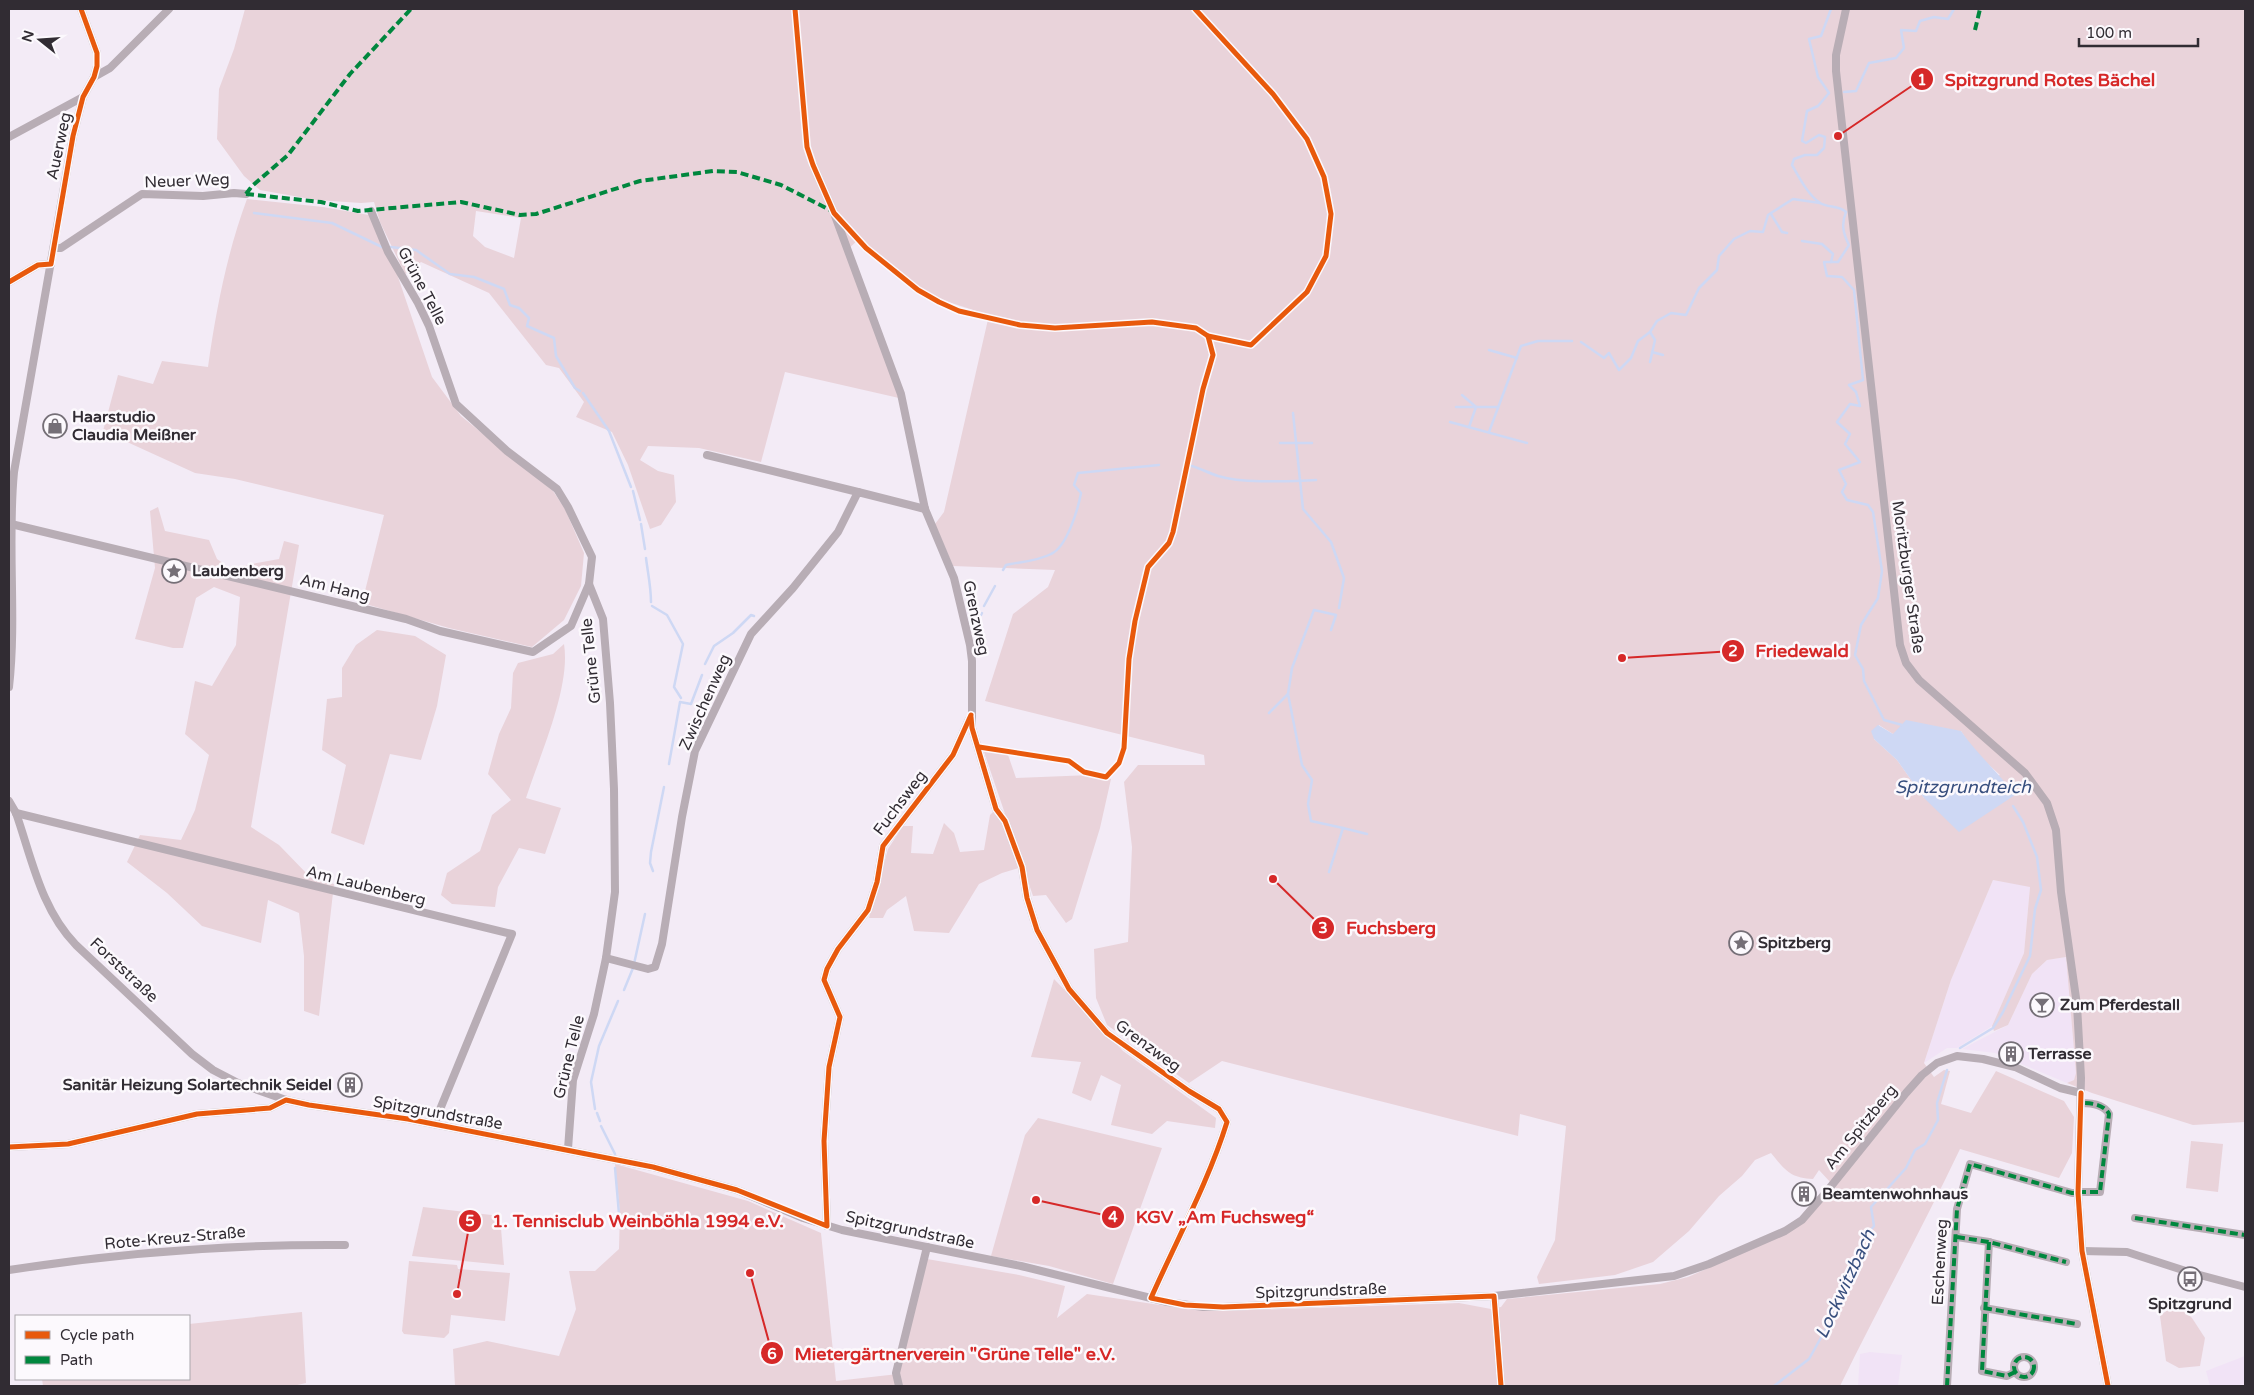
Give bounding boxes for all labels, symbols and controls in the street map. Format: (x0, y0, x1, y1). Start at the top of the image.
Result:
north arrow (15, 15, 65, 65)
scale bar (2079, 15, 2198, 47)
text: 100 m (2086, 24, 2132, 42)
text: N (18, 28, 38, 44)
callout: Spitzgrund Rotes Bächel (1910, 63, 2165, 96)
text: Spitzgrund Rotes Bächel (1945, 69, 2155, 91)
text: 1 (1917, 71, 1927, 89)
street label: Auerweg (42, 110, 76, 182)
street label: Neuer Weg (144, 170, 230, 192)
street label: Grüne Telle (393, 243, 451, 329)
place label: Haarstudio Claudia Meißner (72, 407, 197, 445)
shop icon: Haarstudio Claudia Meißner (42, 413, 68, 439)
street label: Moritzburger Straße (1887, 499, 1929, 655)
place icon: Laubenberg (161, 558, 187, 584)
place label: Laubenberg (192, 561, 284, 581)
street label: Am Hang (298, 570, 372, 606)
street label: Grenzweg (958, 579, 994, 657)
street label: Grüne Telle (577, 617, 605, 705)
callout: Friedewald (1721, 634, 1859, 667)
text: Friedewald (1755, 640, 1849, 662)
text: 2 (1728, 642, 1738, 660)
street label: Zwischenweg (675, 651, 735, 753)
street label: Fuchsweg (869, 766, 931, 840)
water label: Spitzgrundteich (1895, 776, 2032, 798)
street label: Am Laubenberg (304, 861, 428, 911)
callout: Fuchsberg (1311, 911, 1446, 944)
text: Fuchsberg (1346, 917, 1436, 939)
text: 3 (1318, 919, 1328, 937)
place icon: Spitzberg (1728, 930, 1754, 956)
street label: Forststraße (86, 933, 162, 1007)
place label: Spitzberg (1758, 933, 1831, 953)
bar icon: Zum Pferdestall (2029, 992, 2055, 1018)
place label: Zum Pferdestall (2060, 995, 2180, 1015)
street label: Grüne Telle (549, 1013, 589, 1101)
street label: Grenzweg (1111, 1015, 1185, 1077)
building icon: Terrasse (1998, 1041, 2024, 1067)
place label: Terrasse (2027, 1044, 2091, 1064)
building icon: Sanitär Heizung Solartechnik Seidel (337, 1072, 363, 1098)
place label: Sanitär Heizung Solartechnik Seidel (63, 1075, 332, 1095)
street label: Am Spitzberg (1821, 1080, 1901, 1174)
street label: Spitzgrundstraße (372, 1092, 504, 1134)
building icon: Beamtenwohnhaus (1791, 1181, 1817, 1207)
place label: Beamtenwohnhaus (1822, 1184, 1968, 1204)
callout: KGV „Am Fuchsweg“ (1100, 1200, 1324, 1233)
callout: 1. Tennisclub Weinböhla 1994 e.V. (457, 1205, 794, 1238)
text: KGV „Am Fuchsweg“ (1136, 1206, 1314, 1228)
street label: Spitzgrundstraße (844, 1207, 976, 1253)
text: 4 (1108, 1208, 1118, 1226)
text: 1. Tennisclub Weinböhla 1994 e.V. (492, 1210, 784, 1232)
text: 5 (465, 1212, 475, 1230)
street label: Eschenweg (1928, 1218, 1952, 1306)
street label: Rote-Kreuz-Straße (104, 1222, 246, 1254)
water label: Lockwitzbach (1810, 1225, 1880, 1342)
bus stop icon: Spitzgrund (2177, 1266, 2203, 1292)
street label: Spitzgrundstraße (1255, 1279, 1387, 1303)
place label: Spitzgrund (2148, 1294, 2232, 1314)
legend (15, 1315, 190, 1380)
text: Cycle path (60, 1326, 134, 1344)
callout: Mietergärtnerverein "Grüne Telle" e.V. (759, 1337, 1125, 1370)
text: Mietergärtnerverein "Grüne Telle" e.V. (795, 1343, 1115, 1365)
text: 6 (767, 1345, 777, 1363)
text: Path (60, 1351, 93, 1369)

